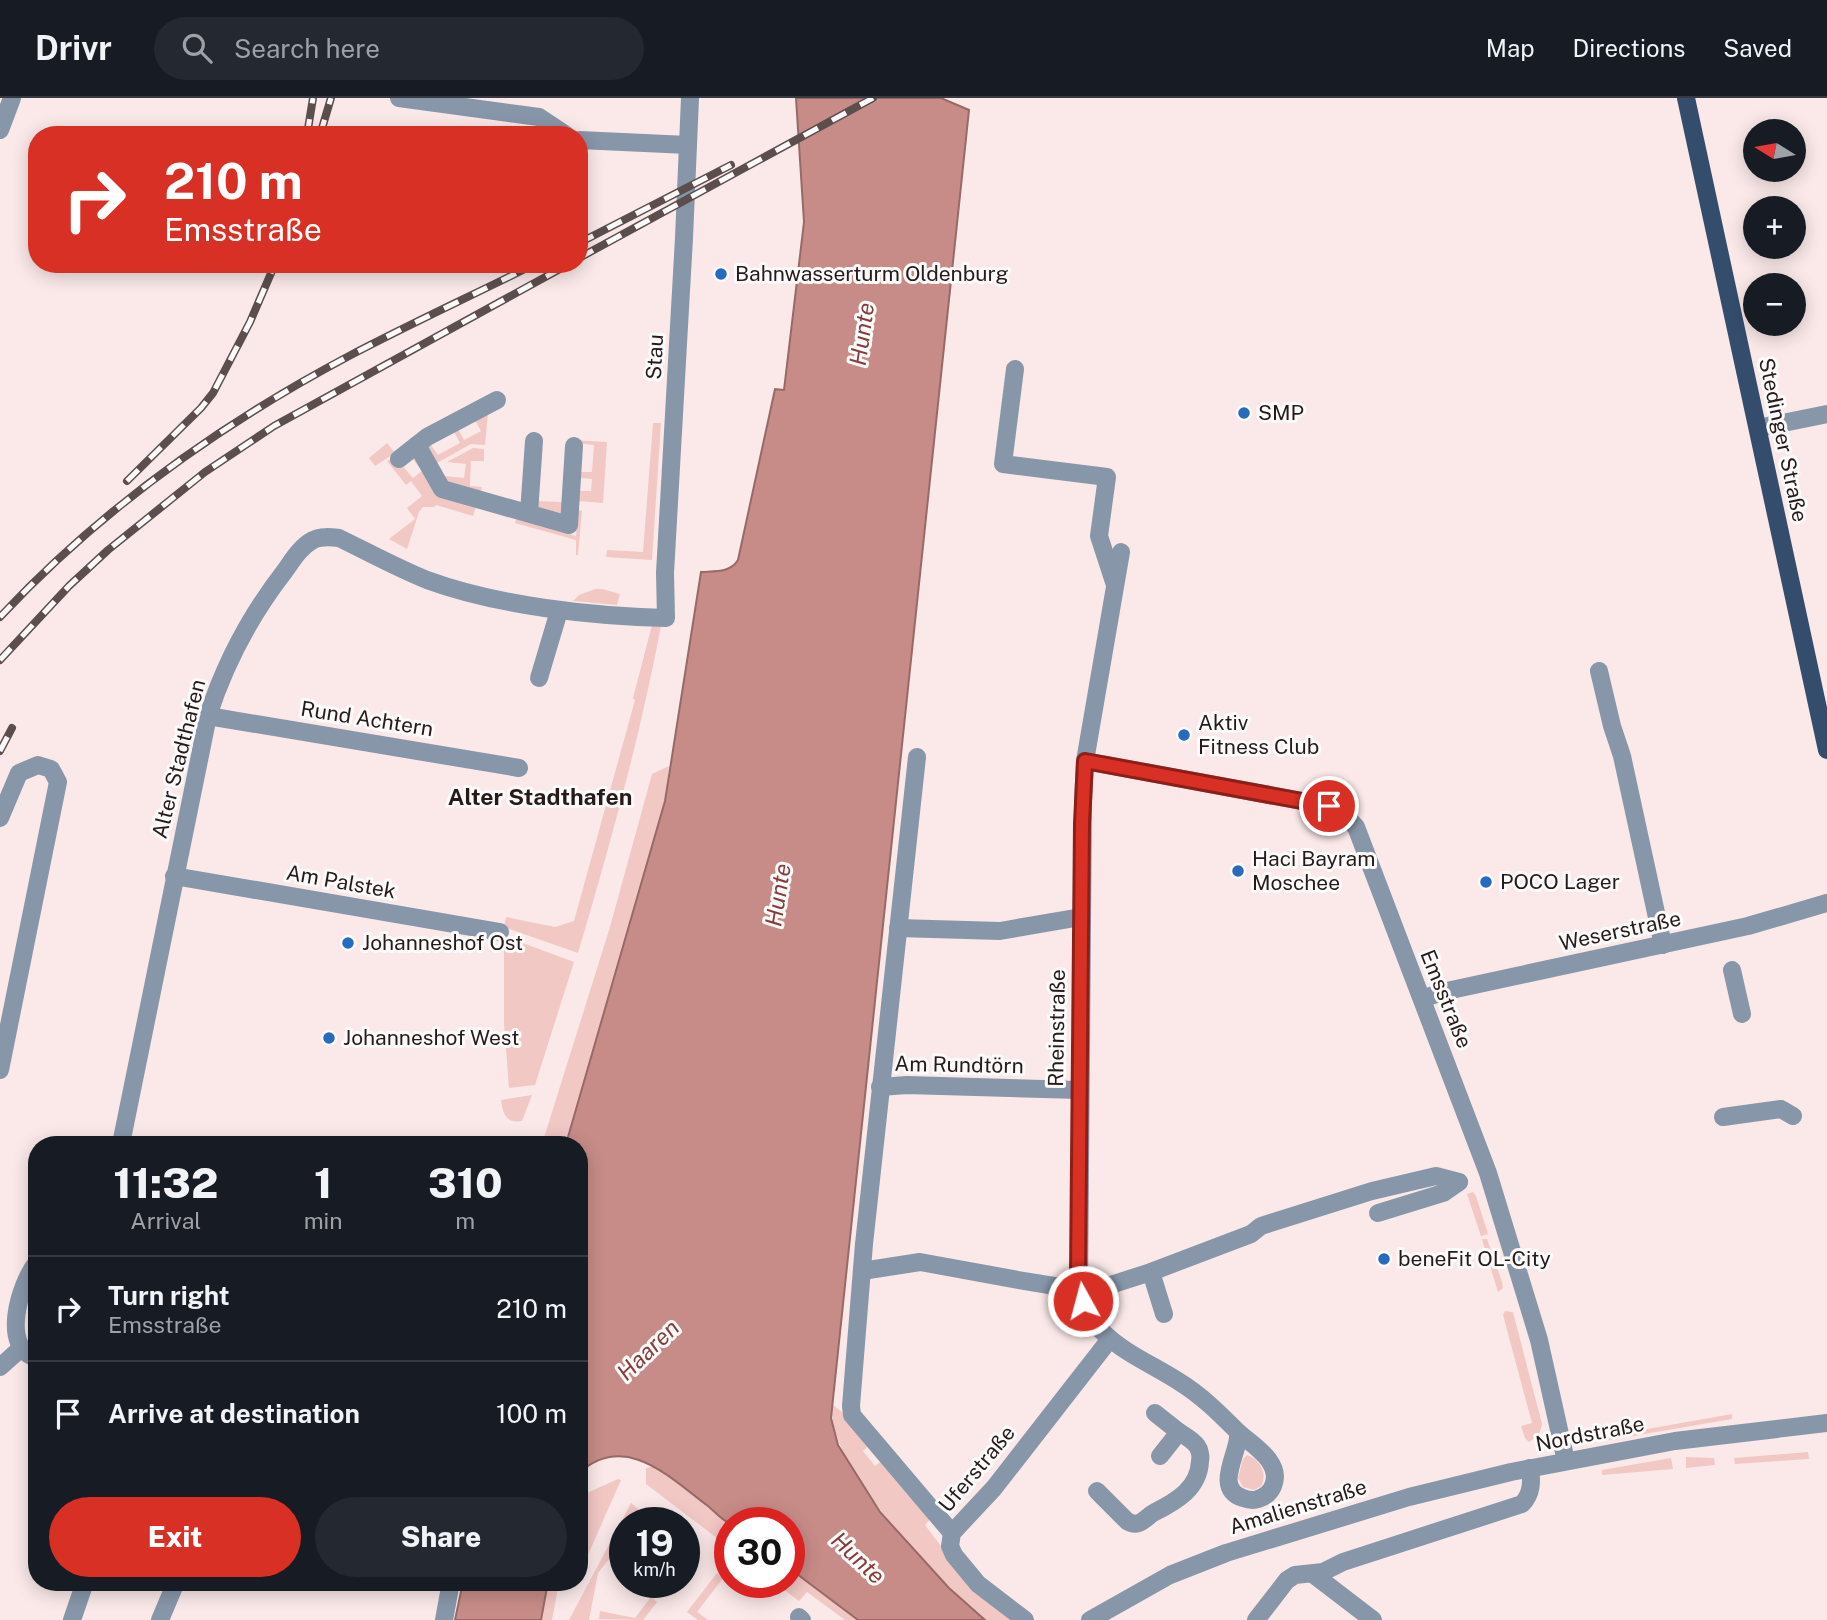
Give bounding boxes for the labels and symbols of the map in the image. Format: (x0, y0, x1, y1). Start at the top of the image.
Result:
north arrow (1743, 119, 1806, 182)
place label: Bahnwasserturm Oldenburg (735, 261, 1009, 286)
marker: Bahnwasserturm Oldenburg (713, 266, 729, 282)
water label: Hunte (844, 301, 879, 367)
street label: Stau (641, 334, 668, 380)
street label: Stedinger Straße (1754, 356, 1813, 524)
place label: SMP (1258, 400, 1304, 425)
marker: SMP (1236, 405, 1252, 421)
street label: Alter Stadthafen (147, 677, 210, 841)
street label: Rund Achtern (299, 696, 435, 741)
place label: Aktiv Fitness Club (1198, 710, 1319, 759)
marker: Aktiv Fitness Club (1176, 727, 1192, 743)
pin (1299, 776, 1359, 836)
district label: Alter Stadthafen (448, 783, 632, 810)
place label: Haci Bayram Moschee (1252, 846, 1375, 895)
street label: Am Palstek (284, 860, 398, 903)
water label: Hunte (759, 862, 796, 928)
marker: Haci Bayram Moschee (1230, 863, 1246, 879)
place label: POCO Lager (1500, 869, 1620, 894)
marker: POCO Lager (1478, 874, 1494, 890)
street label: Weserstraße (1557, 905, 1683, 956)
place label: Johanneshof Ost (362, 930, 523, 955)
marker: Johanneshof Ost (340, 935, 356, 951)
street label: Emsstraße (1415, 946, 1477, 1052)
street label: Rheinstraße (1043, 969, 1070, 1087)
place label: Johanneshof West (343, 1025, 519, 1050)
marker: Johanneshof West (321, 1030, 337, 1046)
street label: Am Rundtörn (894, 1051, 1024, 1078)
place label: beneFit OL-City (1398, 1246, 1551, 1271)
marker: beneFit OL-City (1376, 1251, 1392, 1267)
position arrow (1046, 1264, 1120, 1338)
water label: Haaren (611, 1314, 684, 1385)
street label: Nordstraße (1533, 1411, 1646, 1456)
street label: Uferstraße (933, 1420, 1020, 1517)
street label: Amalienstraße (1226, 1474, 1370, 1539)
speed limit sign: 30 (714, 1507, 805, 1598)
water label: Hunte (826, 1526, 891, 1589)

